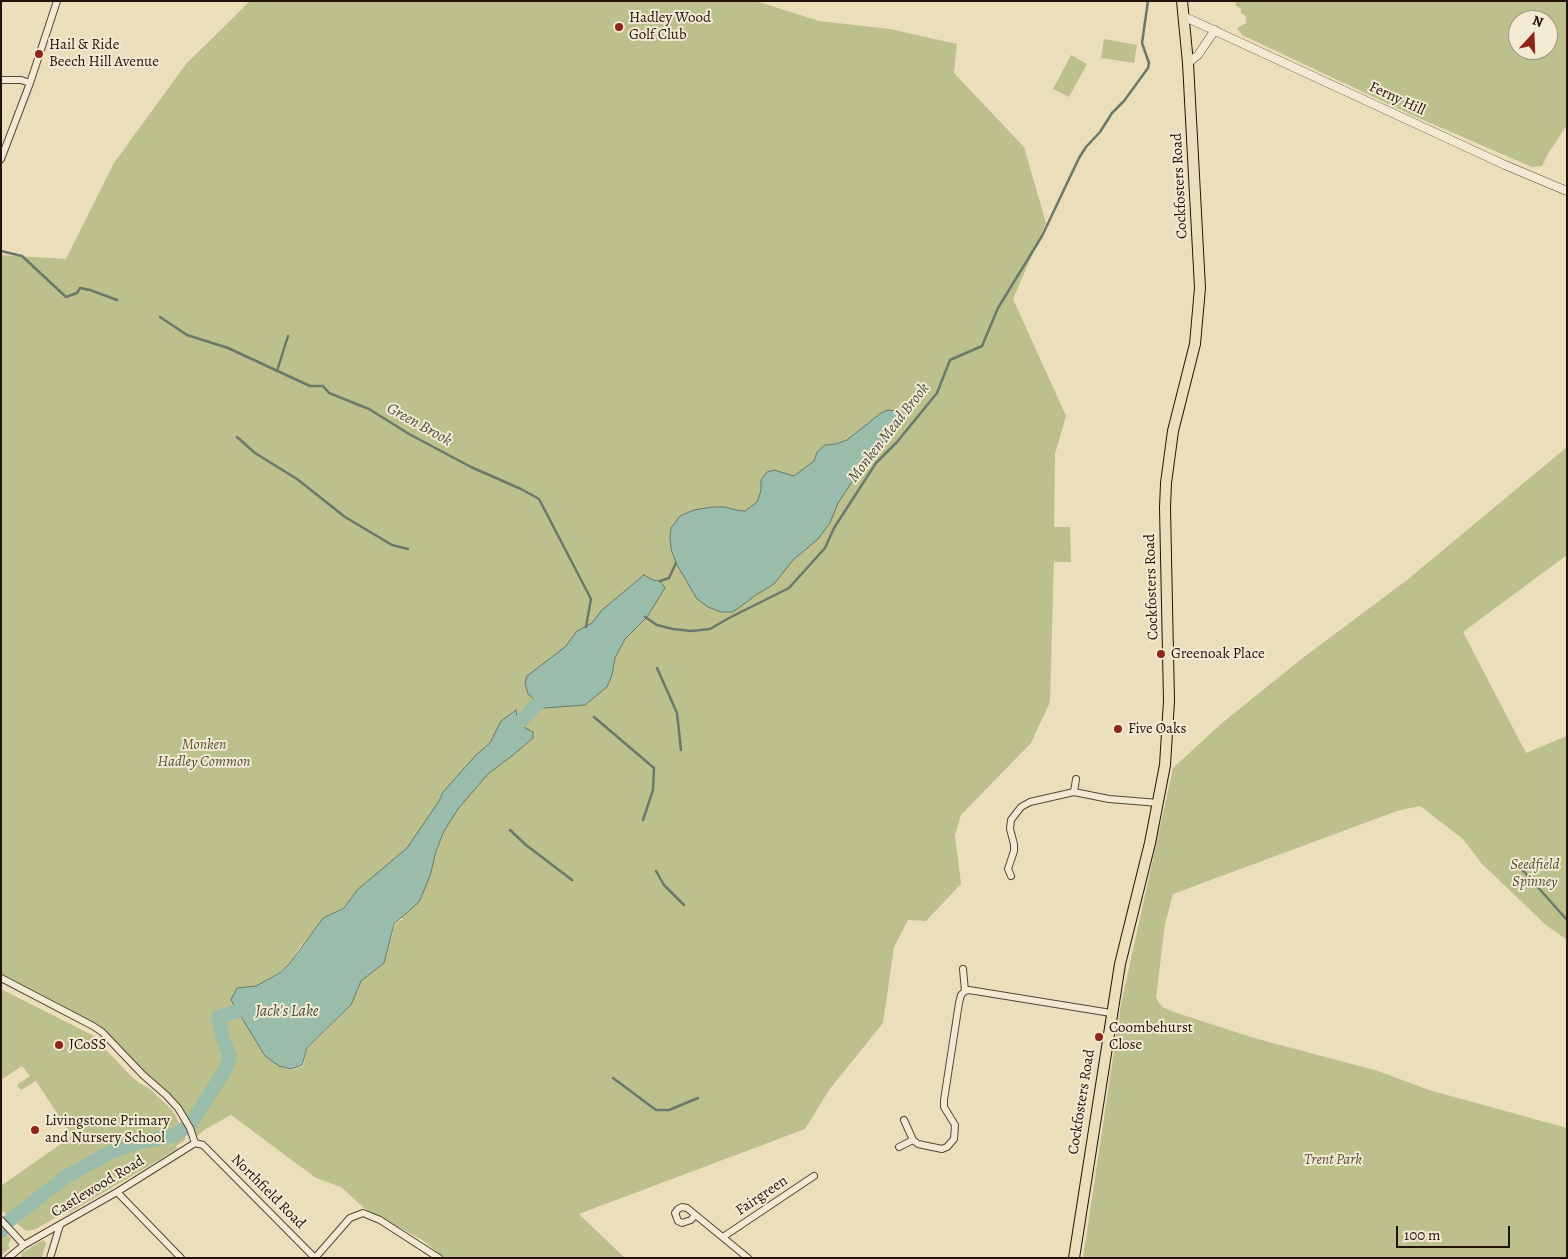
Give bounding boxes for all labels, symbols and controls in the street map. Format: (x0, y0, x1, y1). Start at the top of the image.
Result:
place label: Hadley Wood Golf Club (629, 9, 711, 44)
north arrow (1508, 10, 1558, 60)
text: N (1530, 11, 1546, 32)
marker: Hadley Wood Golf Club (613, 21, 625, 33)
place label: Hail & Ride Beech Hill Avenue (49, 36, 159, 71)
marker: Hail & Ride Beech Hill Avenue (33, 48, 45, 60)
street label: Ferny Hill (1366, 78, 1428, 120)
street label: Cockfosters Road (1168, 133, 1192, 239)
water label: Monken Mead Brook (844, 380, 934, 486)
water label: Green Brook (383, 399, 455, 451)
street label: Cockfosters Road (1141, 534, 1163, 640)
place label: Greenoak Place (1171, 645, 1265, 663)
marker: Greenoak Place (1155, 648, 1167, 660)
place label: Five Oaks (1128, 720, 1187, 738)
marker: Five Oaks (1112, 723, 1124, 735)
park label: Monken Hadley Common (157, 736, 251, 771)
park label: Seedfield Spinney (1511, 856, 1559, 891)
water label: Jack's Lake (255, 1002, 319, 1022)
place label: Coombehurst Close (1109, 1019, 1193, 1054)
marker: Coombehurst Close (1093, 1031, 1105, 1043)
place label: JCoSS (69, 1036, 106, 1054)
marker: JCoSS (53, 1039, 65, 1051)
street label: Cockfosters Road (1065, 1048, 1099, 1156)
place label: Livingstone Primary and Nursery School (45, 1112, 170, 1147)
marker: Livingstone Primary and Nursery School (29, 1124, 41, 1136)
street label: Northfield Road (227, 1151, 309, 1233)
park label: Trent Park (1304, 1151, 1362, 1169)
street label: Castlewood Road (48, 1152, 148, 1222)
street label: Fairgreen (733, 1172, 791, 1220)
scale bar (1398, 1216, 1512, 1248)
text: 100 m (1404, 1225, 1441, 1245)

